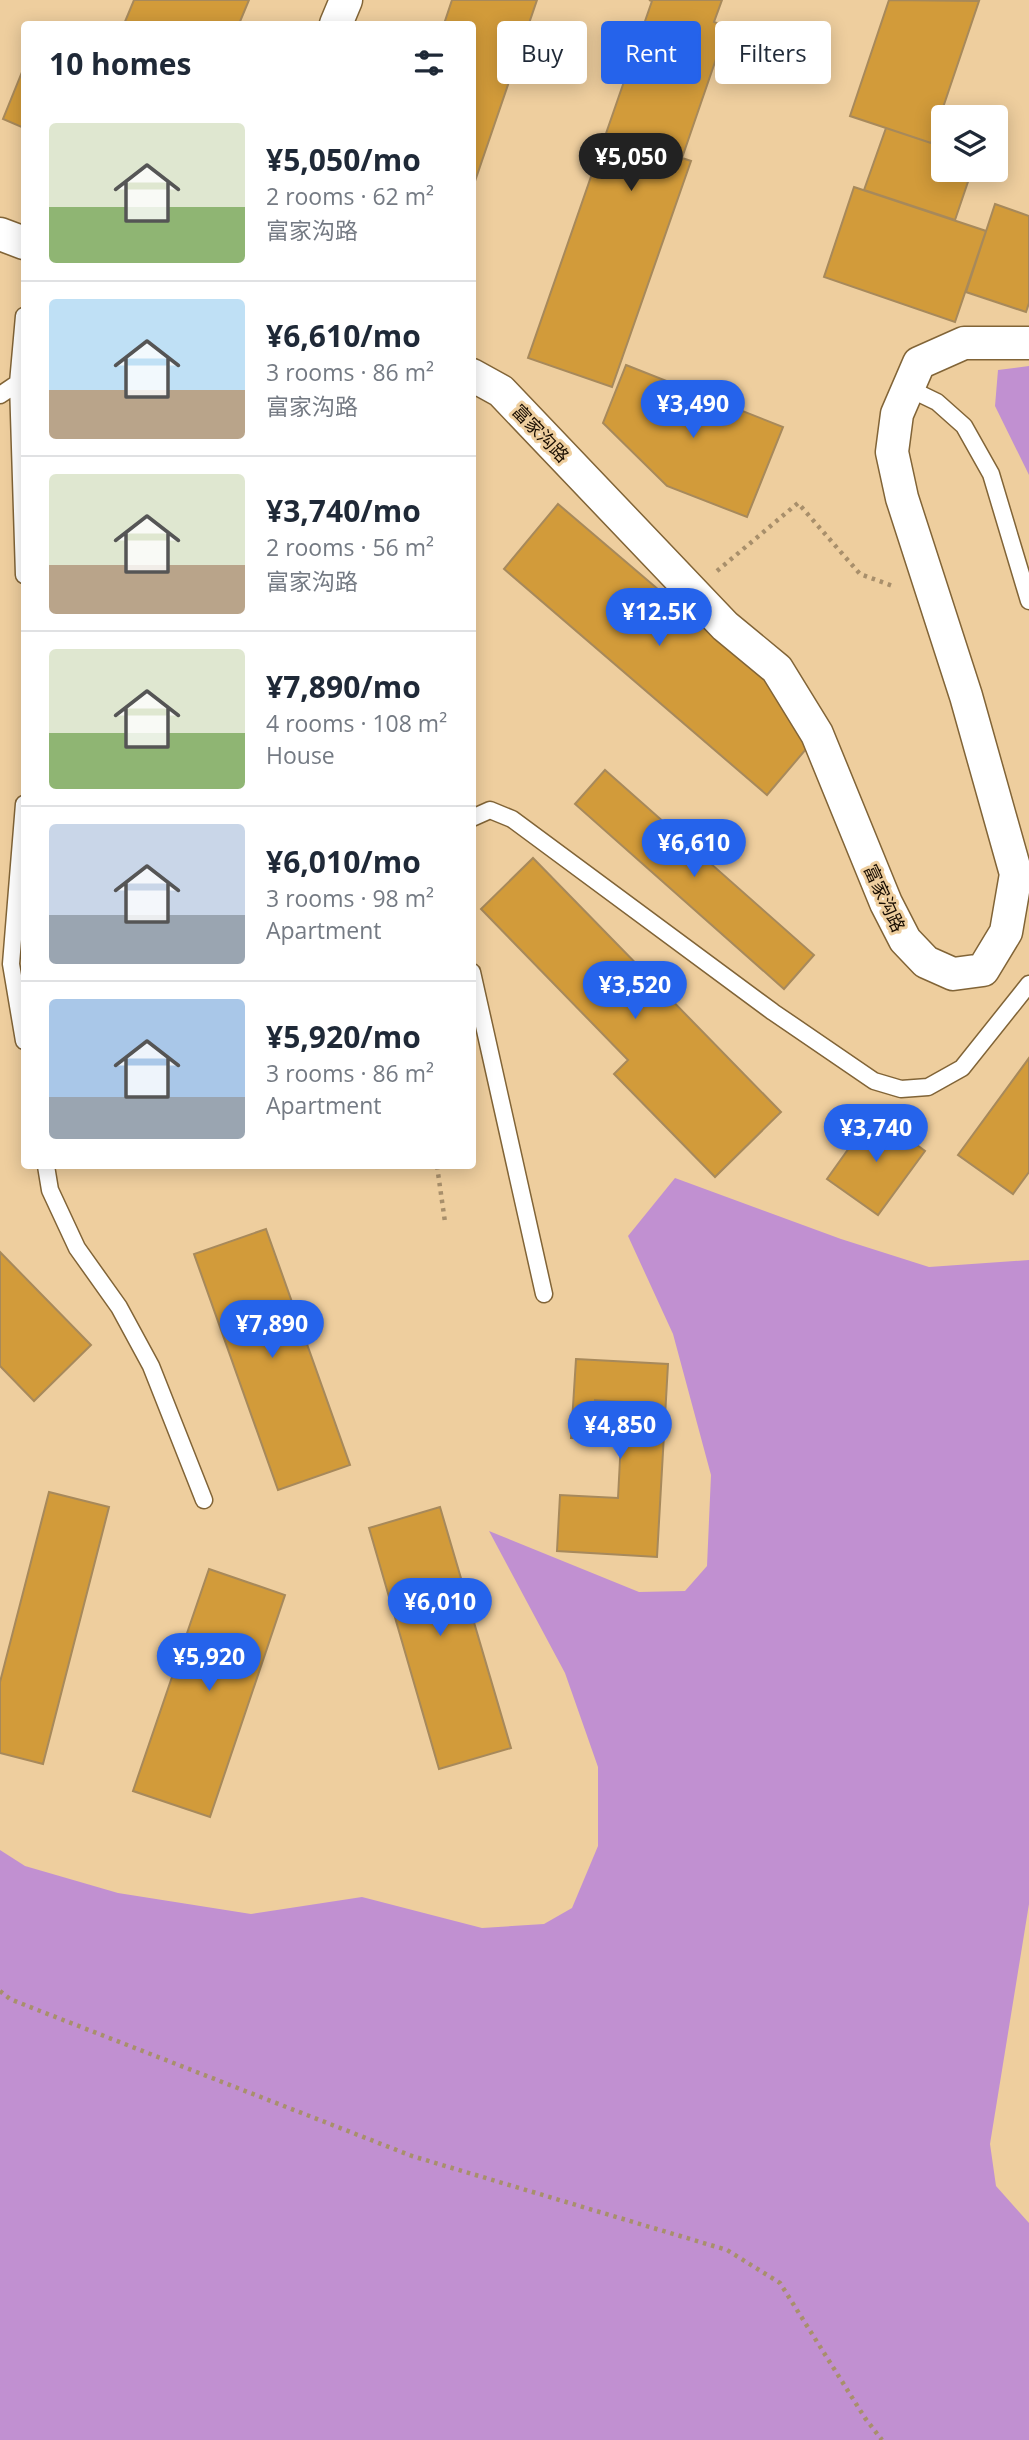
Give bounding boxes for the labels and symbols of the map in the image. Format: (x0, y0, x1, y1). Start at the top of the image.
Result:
pin: ¥5,050 (574, 134, 688, 193)
pin: ¥3,490 (636, 380, 750, 440)
street label: 富家沟路 (507, 399, 575, 467)
pin: ¥12.5K (602, 588, 716, 648)
pin: ¥6,610 (637, 820, 751, 879)
street label: 富家沟路 (859, 860, 911, 936)
pin: ¥3,520 (578, 962, 692, 1021)
pin: ¥3,740 (819, 1104, 933, 1164)
pin: ¥7,890 (215, 1300, 329, 1360)
pin: ¥4,850 (563, 1402, 677, 1461)
pin: ¥6,010 (383, 1578, 497, 1638)
pin: ¥5,920 (152, 1634, 266, 1693)

